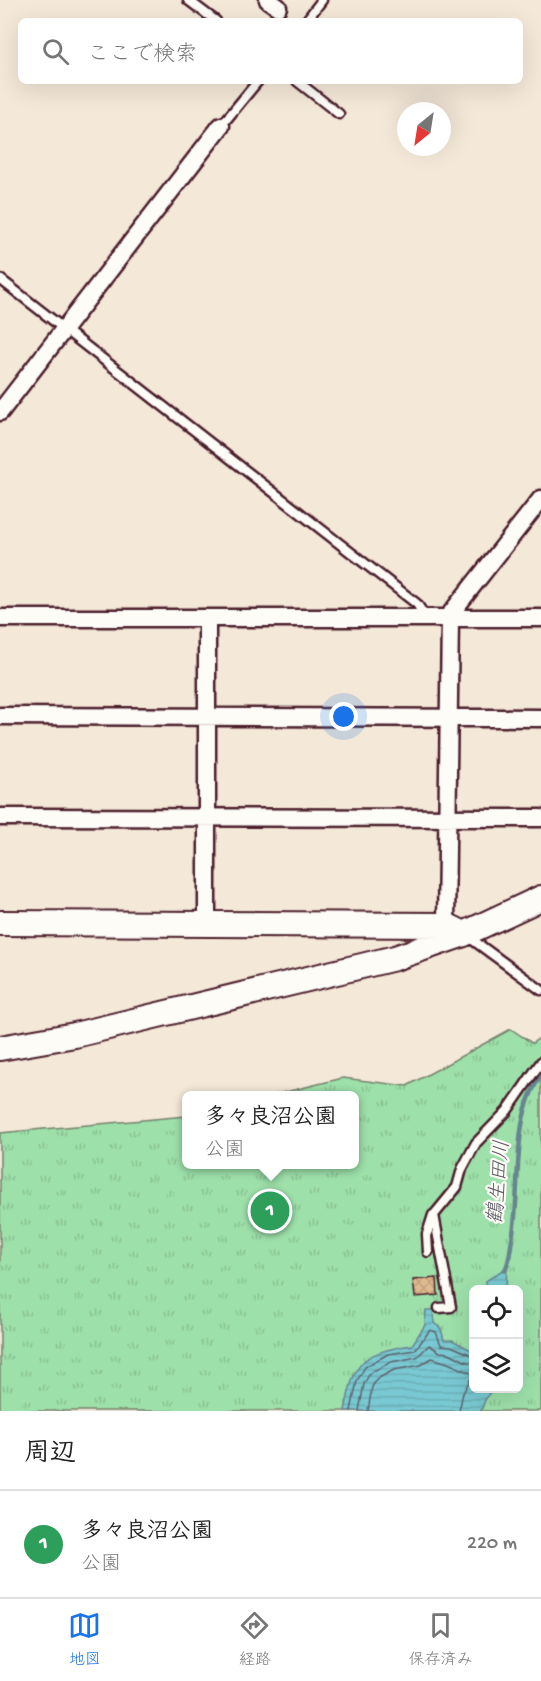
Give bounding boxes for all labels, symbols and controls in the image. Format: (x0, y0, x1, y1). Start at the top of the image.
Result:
search box (18, 18, 523, 84)
icon: search (39, 35, 72, 68)
text: ここで検索 (87, 43, 197, 69)
north arrow (397, 102, 451, 156)
your location (329, 702, 358, 731)
popup (182, 1091, 359, 1169)
text: 多々良沼公園 (204, 1106, 337, 1132)
water label: 鶴生田川 (483, 1139, 517, 1225)
text: 公園 (204, 1140, 244, 1163)
pin: 1 (250, 1188, 290, 1234)
map controls (469, 1285, 523, 1393)
button: locate (469, 1285, 523, 1339)
button: layers (469, 1339, 523, 1393)
text: 周辺 (24, 1440, 76, 1471)
text: 多々良沼公園 (81, 1520, 213, 1546)
text: 1 (39, 1533, 48, 1556)
text: 220 m (467, 1533, 517, 1556)
text: 公園 (81, 1554, 121, 1577)
tab: 地図 (68, 1609, 101, 1671)
tab: 経路 (238, 1609, 271, 1671)
tab: 保存済み (408, 1609, 472, 1671)

